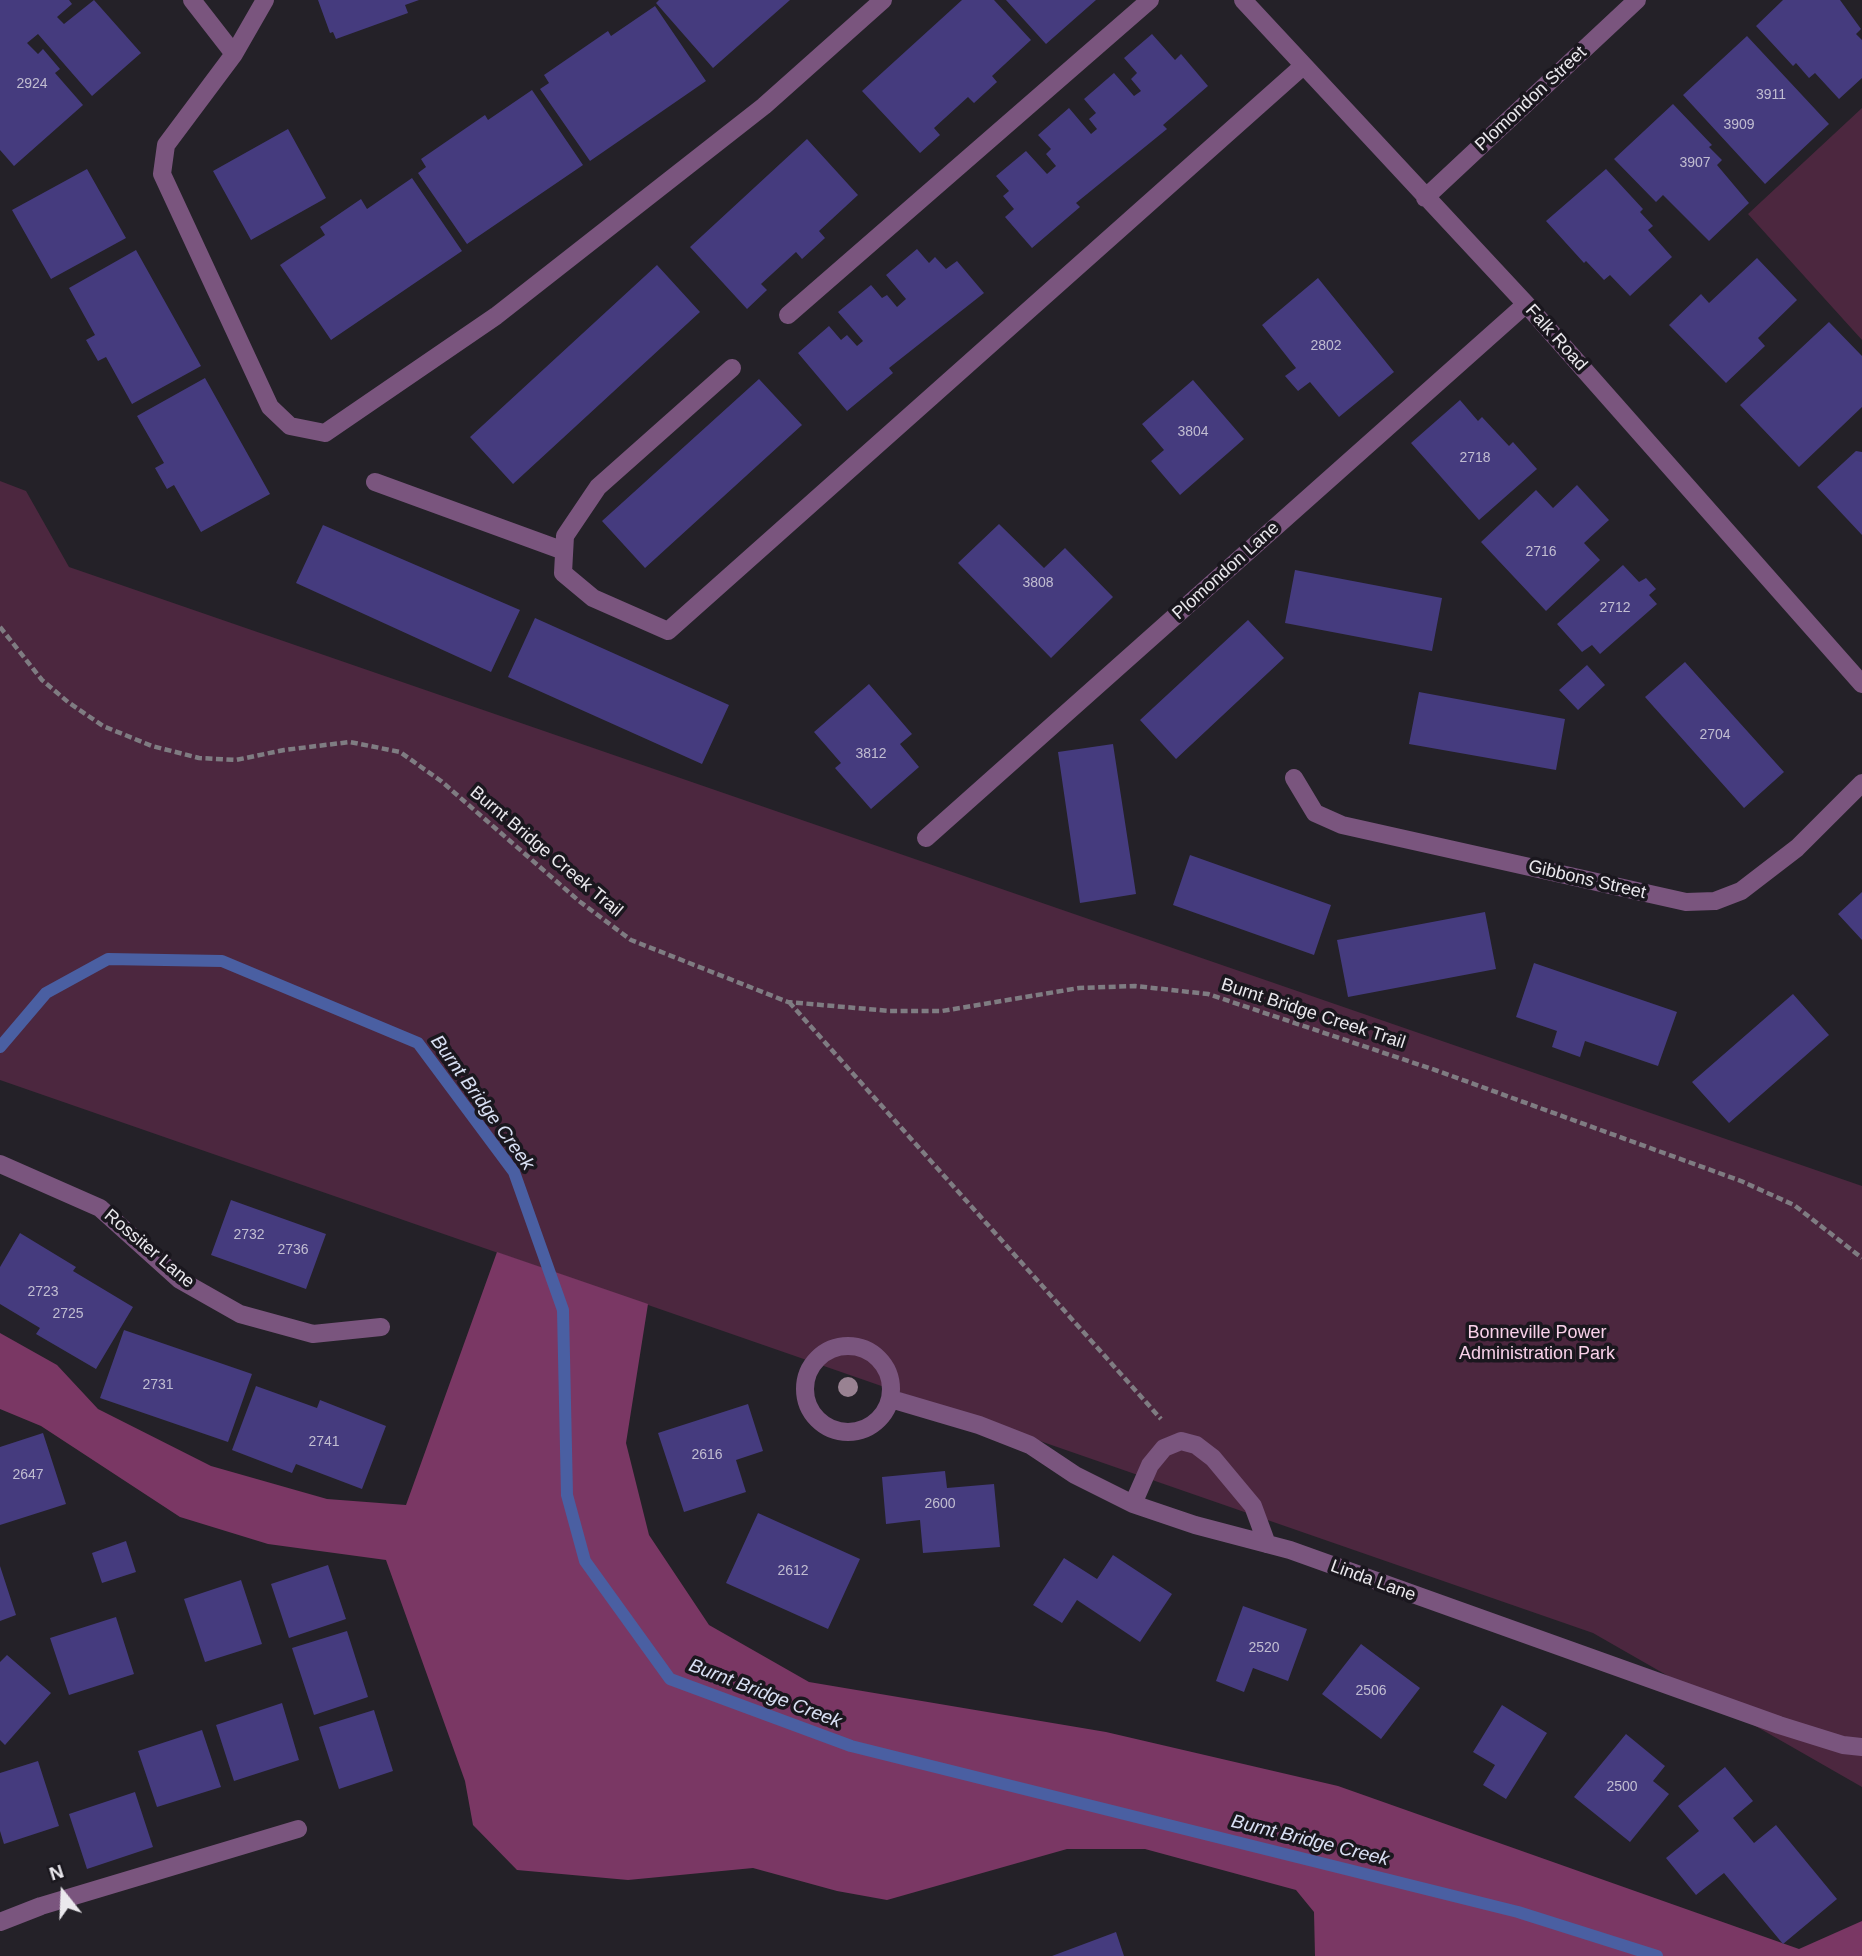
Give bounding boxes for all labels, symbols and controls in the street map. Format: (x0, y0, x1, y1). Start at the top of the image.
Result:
street label: Plomondon Street (1471, 42, 1591, 156)
house number: 2924 (16, 76, 48, 92)
house number: 3911 (1756, 87, 1786, 103)
house number: 3909 (1723, 117, 1755, 133)
house number: 3907 (1679, 155, 1711, 171)
street label: Falk Road (1521, 300, 1591, 376)
house number: 2802 (1310, 338, 1342, 354)
house number: 3804 (1177, 424, 1209, 440)
house number: 2718 (1459, 450, 1491, 466)
street label: Plomondon Lane (1168, 517, 1284, 625)
house number: 2716 (1525, 544, 1557, 560)
house number: 3808 (1022, 575, 1054, 591)
house number: 2712 (1599, 600, 1631, 616)
house number: 2704 (1699, 727, 1731, 743)
house number: 3812 (855, 746, 887, 762)
street label: Burnt Bridge Creek Trail (465, 782, 627, 922)
street label: Gibbons Street (1526, 856, 1648, 904)
street label: Burnt Bridge Creek Trail (1218, 974, 1408, 1054)
water label: Burnt Bridge Creek (425, 1031, 539, 1175)
street label: Rossiter Lane (100, 1205, 198, 1293)
house number: 2732 (233, 1227, 265, 1243)
house number: 2736 (277, 1242, 309, 1258)
house number: 2723 (27, 1284, 59, 1300)
house number: 2725 (52, 1306, 84, 1322)
park label: Bonneville Power Administration Park (1459, 1322, 1615, 1364)
house number: 2731 (142, 1377, 174, 1393)
house number: 2741 (308, 1434, 340, 1450)
house number: 2616 (691, 1447, 723, 1463)
house number: 2647 (12, 1467, 44, 1483)
house number: 2600 (924, 1496, 956, 1512)
street label: Linda Lane (1327, 1556, 1419, 1606)
house number: 2612 (777, 1563, 809, 1579)
house number: 2520 (1248, 1640, 1280, 1656)
water label: Burnt Bridge Creek (685, 1654, 845, 1734)
house number: 2506 (1355, 1683, 1387, 1699)
house number: 2500 (1606, 1779, 1638, 1795)
water label: Burnt Bridge Creek (1229, 1810, 1391, 1872)
north arrow (28, 1858, 98, 1928)
text: N (47, 1860, 66, 1885)

